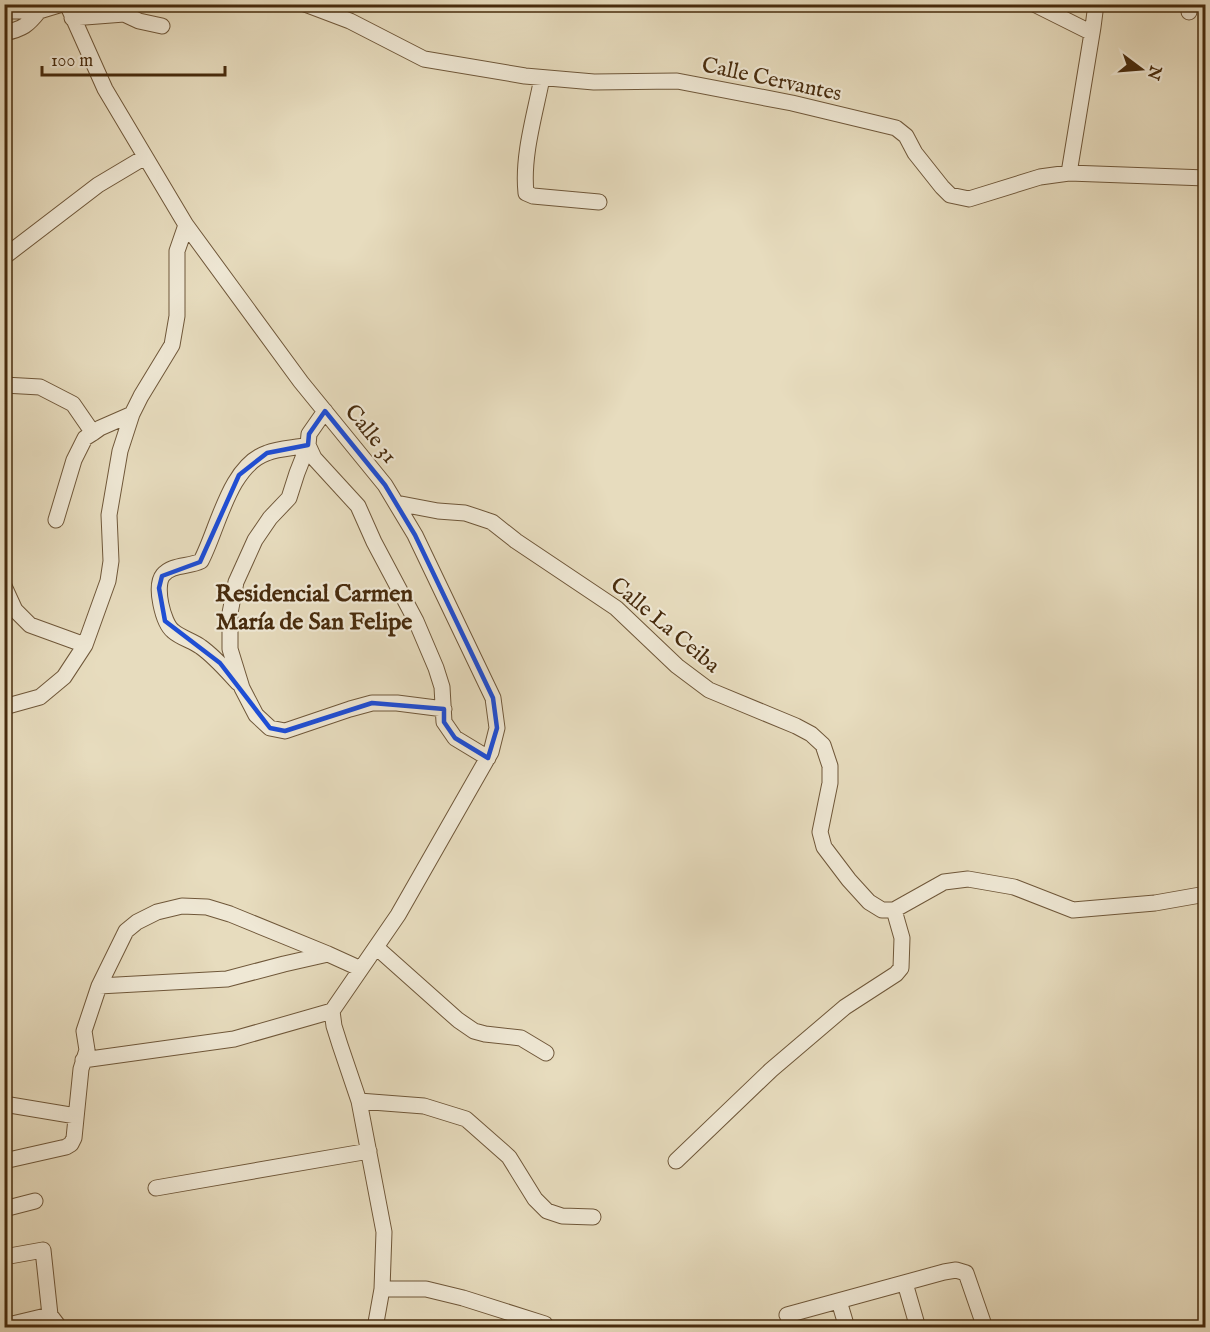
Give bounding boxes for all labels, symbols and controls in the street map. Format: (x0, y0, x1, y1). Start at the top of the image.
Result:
scale bar (42, 39, 225, 77)
north arrow (1111, 39, 1171, 99)
text: 100 m (51, 50, 93, 73)
street label: Calle Cervantes (699, 51, 844, 108)
text: N (1142, 62, 1165, 82)
street label: Calle 31 (338, 399, 403, 470)
street label: Calle La Ceiba (604, 571, 726, 680)
district label: Residencial Carmen María de San Felipe (215, 579, 413, 638)

